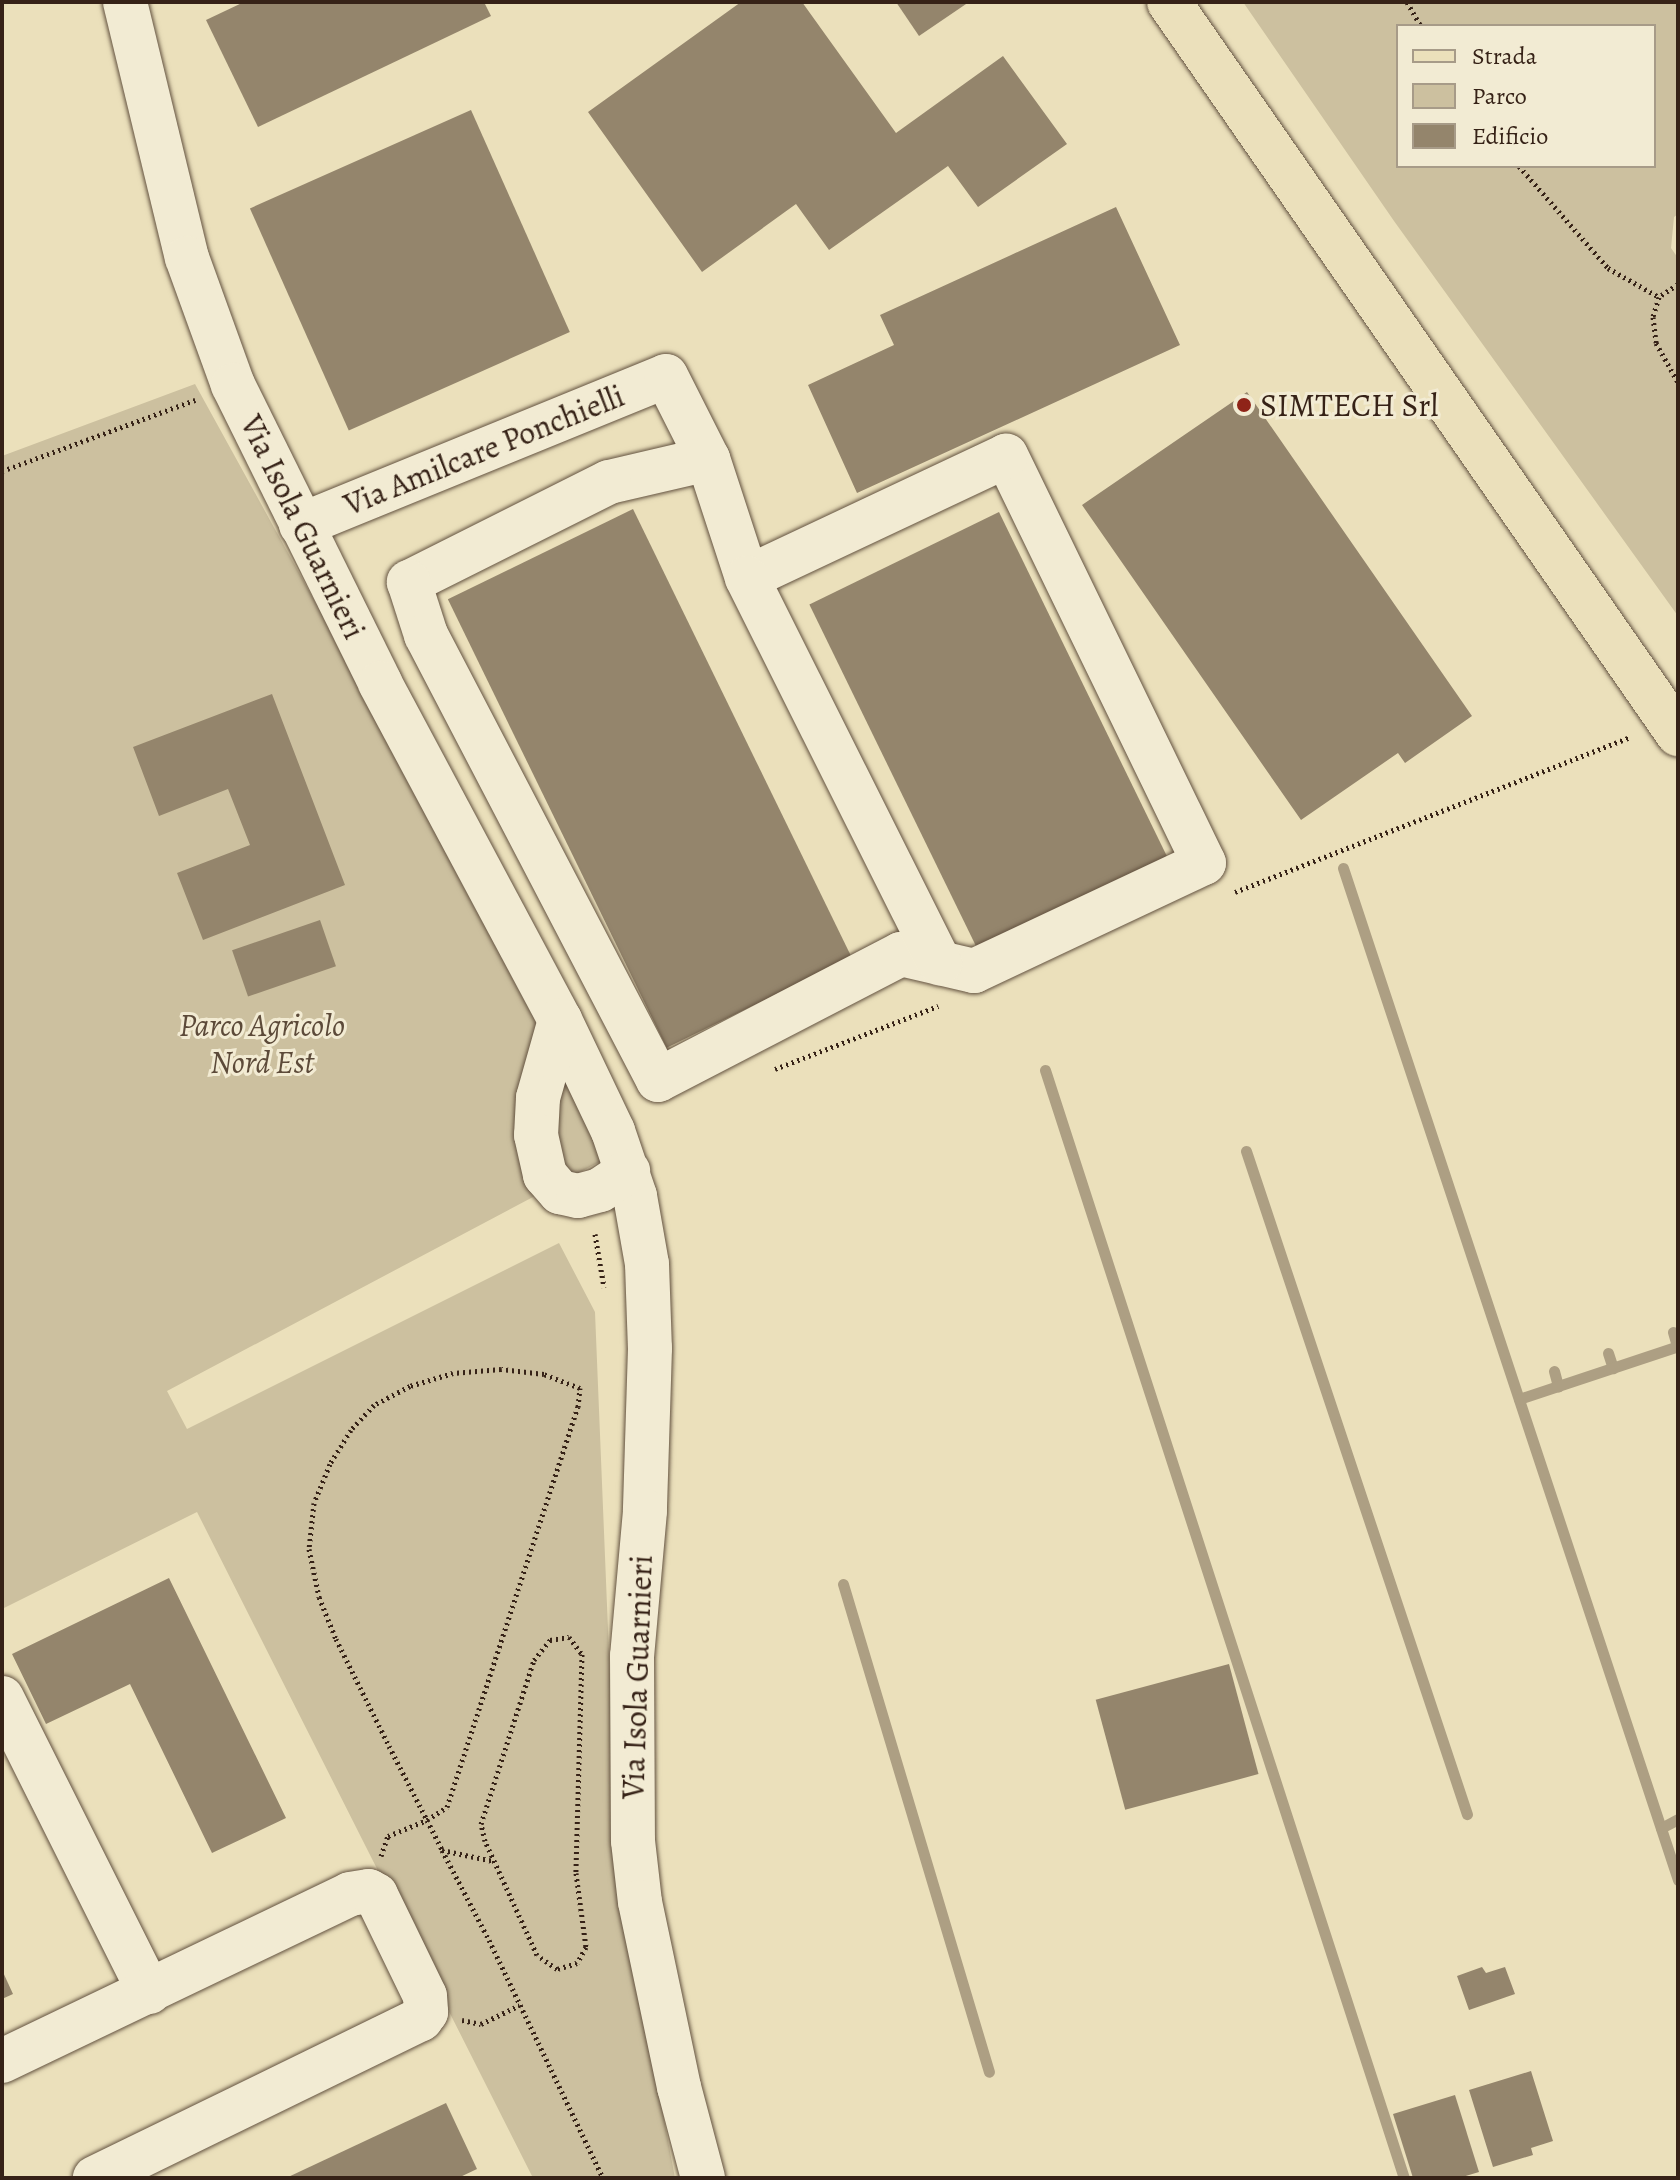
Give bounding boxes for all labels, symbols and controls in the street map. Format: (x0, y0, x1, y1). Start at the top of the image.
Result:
legend (1396, 24, 1656, 168)
text: Strada (1472, 40, 1537, 72)
text: Parco (1472, 80, 1527, 112)
text: Edificio (1472, 120, 1548, 152)
street label: Via Amilcare Ponchielli (338, 376, 630, 524)
place label: SIMTECH Srl (1260, 386, 1438, 424)
marker: SIMTECH Srl (1235, 396, 1253, 414)
street label: Via Isola Guarnieri (232, 409, 374, 645)
park label: Parco Agricolo Nord Est (179, 1007, 345, 1082)
street label: Via Isola Guarnieri (614, 1554, 660, 1800)

